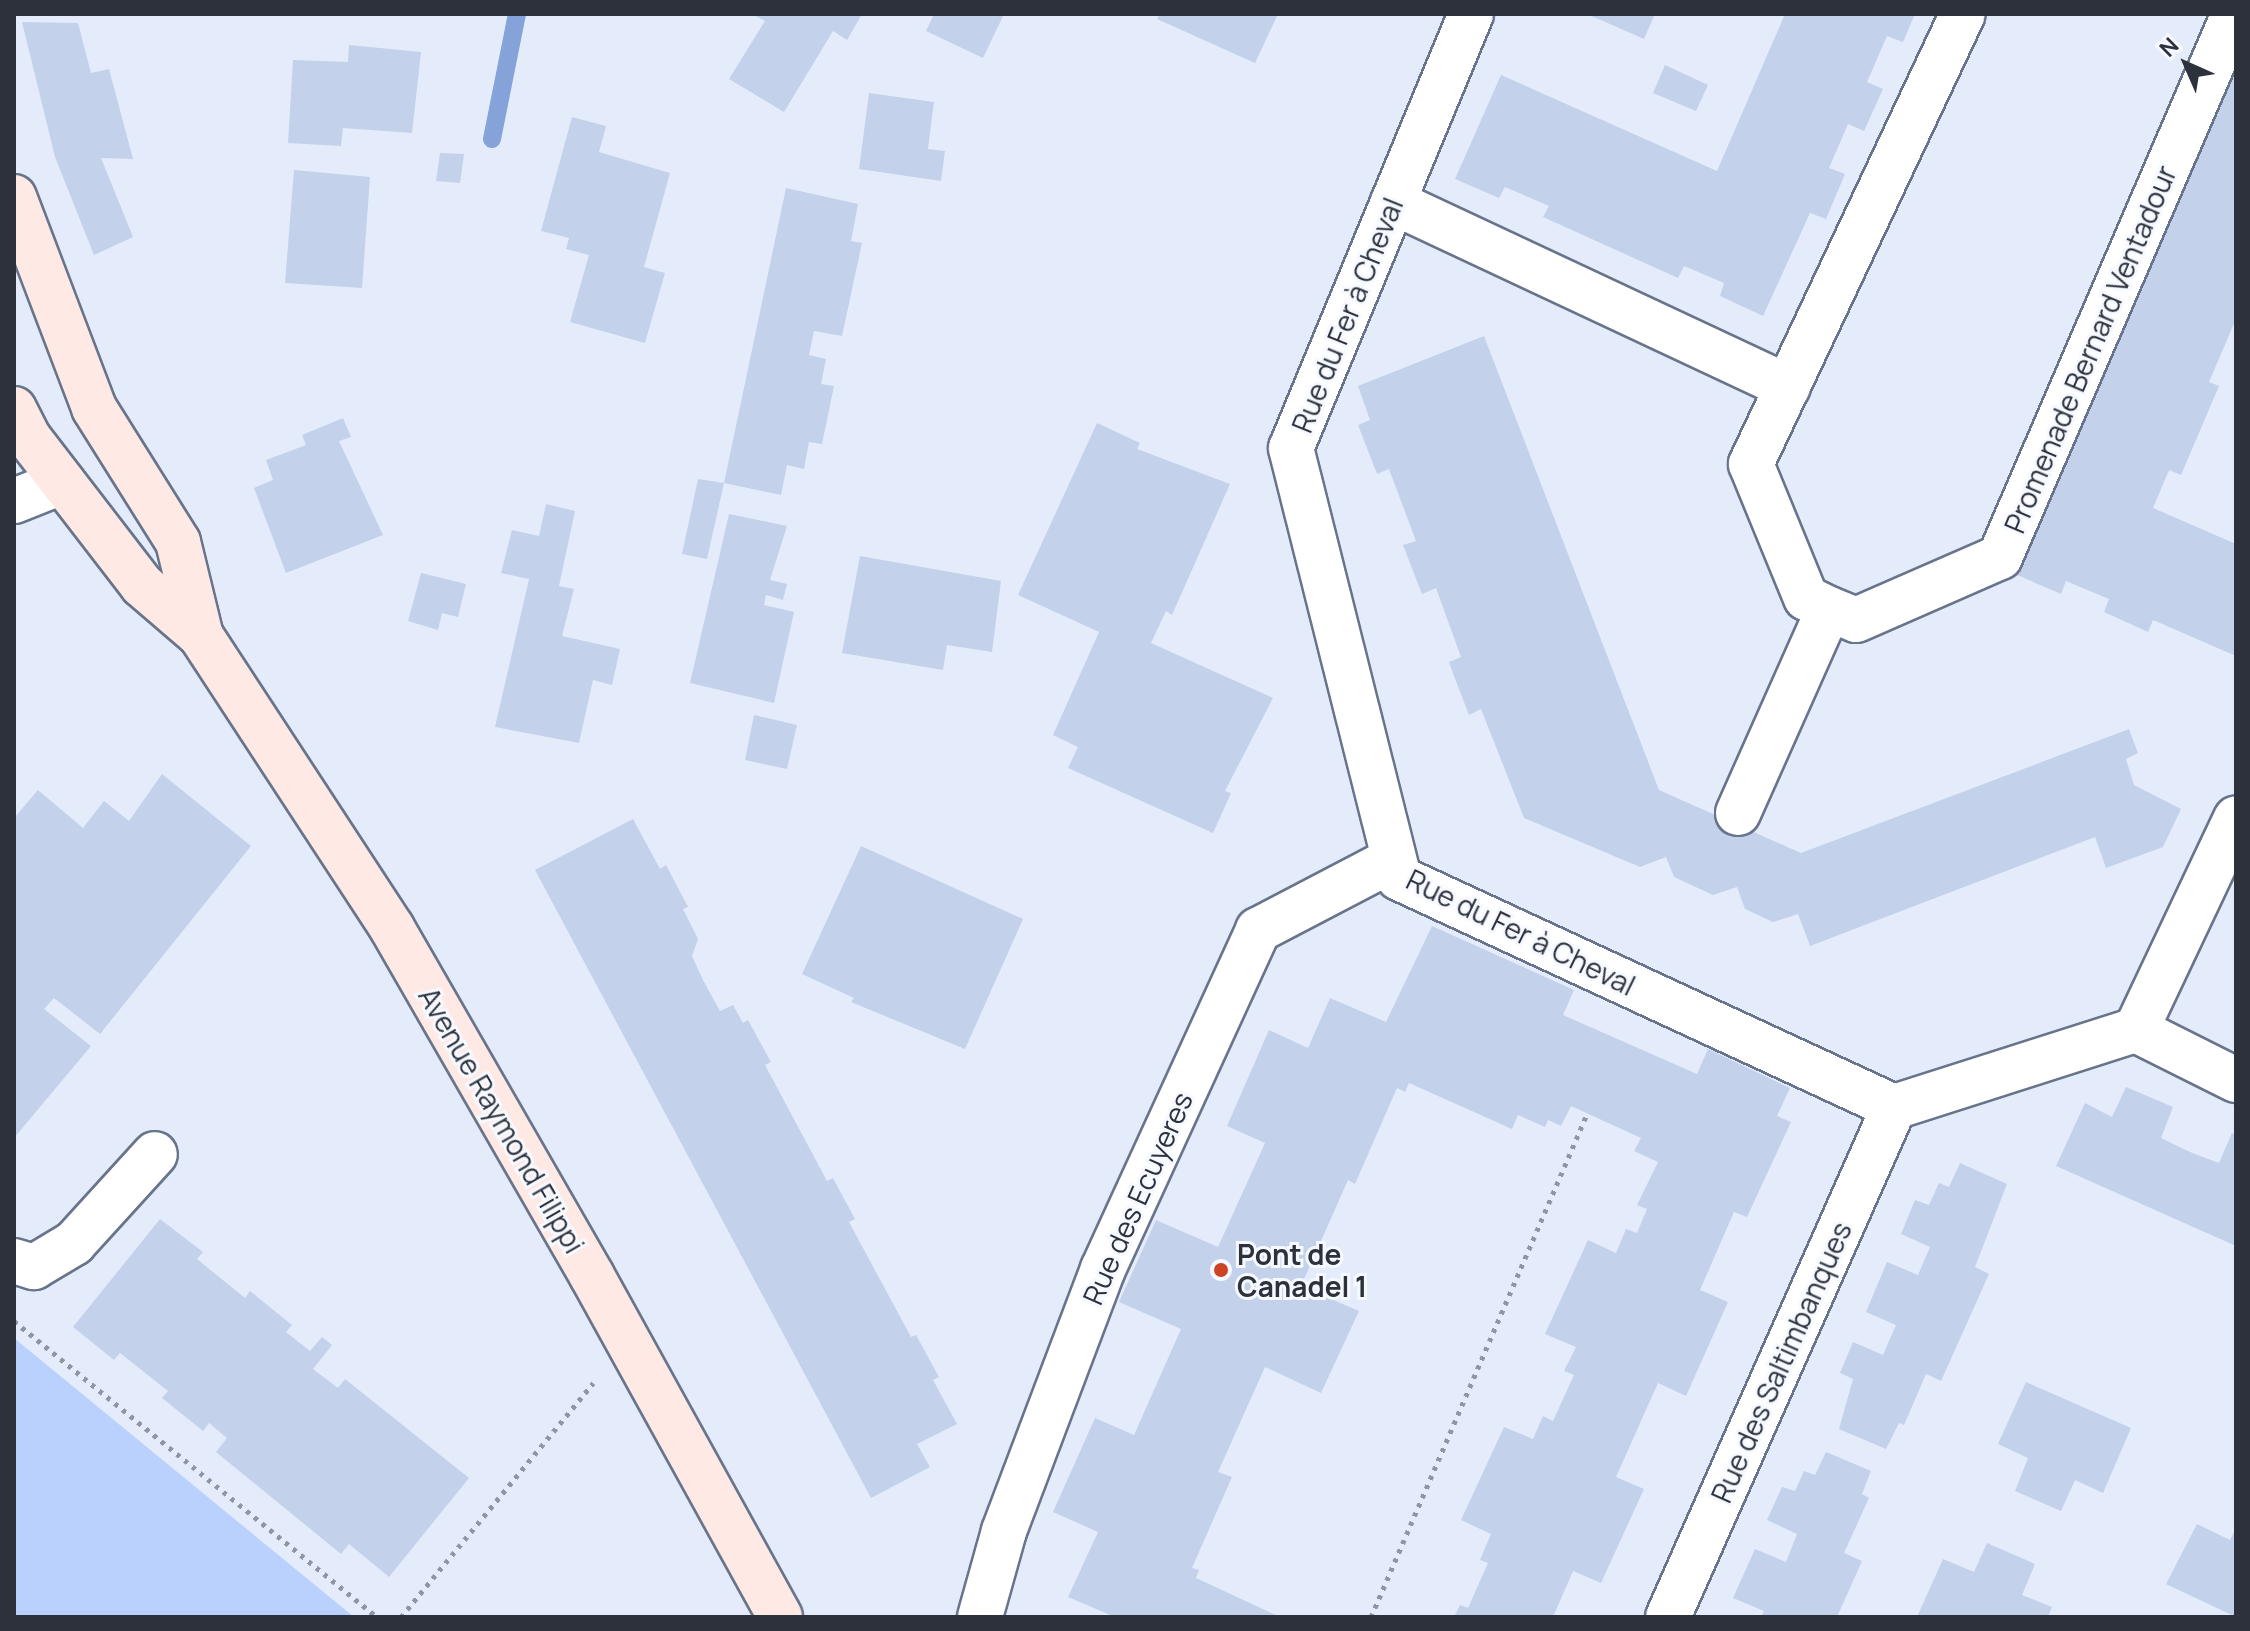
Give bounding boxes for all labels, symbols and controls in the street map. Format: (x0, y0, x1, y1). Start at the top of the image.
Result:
north arrow (2146, 24, 2226, 104)
text: N (2153, 31, 2185, 63)
street label: Promenade Bernard Ventadour (1997, 160, 2183, 538)
street label: Rue du Fer à Cheval (1285, 193, 1409, 437)
street label: Rue du Fer à Cheval (1401, 862, 1641, 1002)
street label: Avenue Raymond Filippi (412, 981, 592, 1259)
street label: Rue des Ecuyeres (1075, 1087, 1199, 1309)
street label: Rue des Saltimbanques (1704, 1217, 1858, 1507)
place label: Pont de Canadel 1 (1237, 1237, 1367, 1303)
marker: Pont de Canadel 1 (1212, 1261, 1230, 1279)

